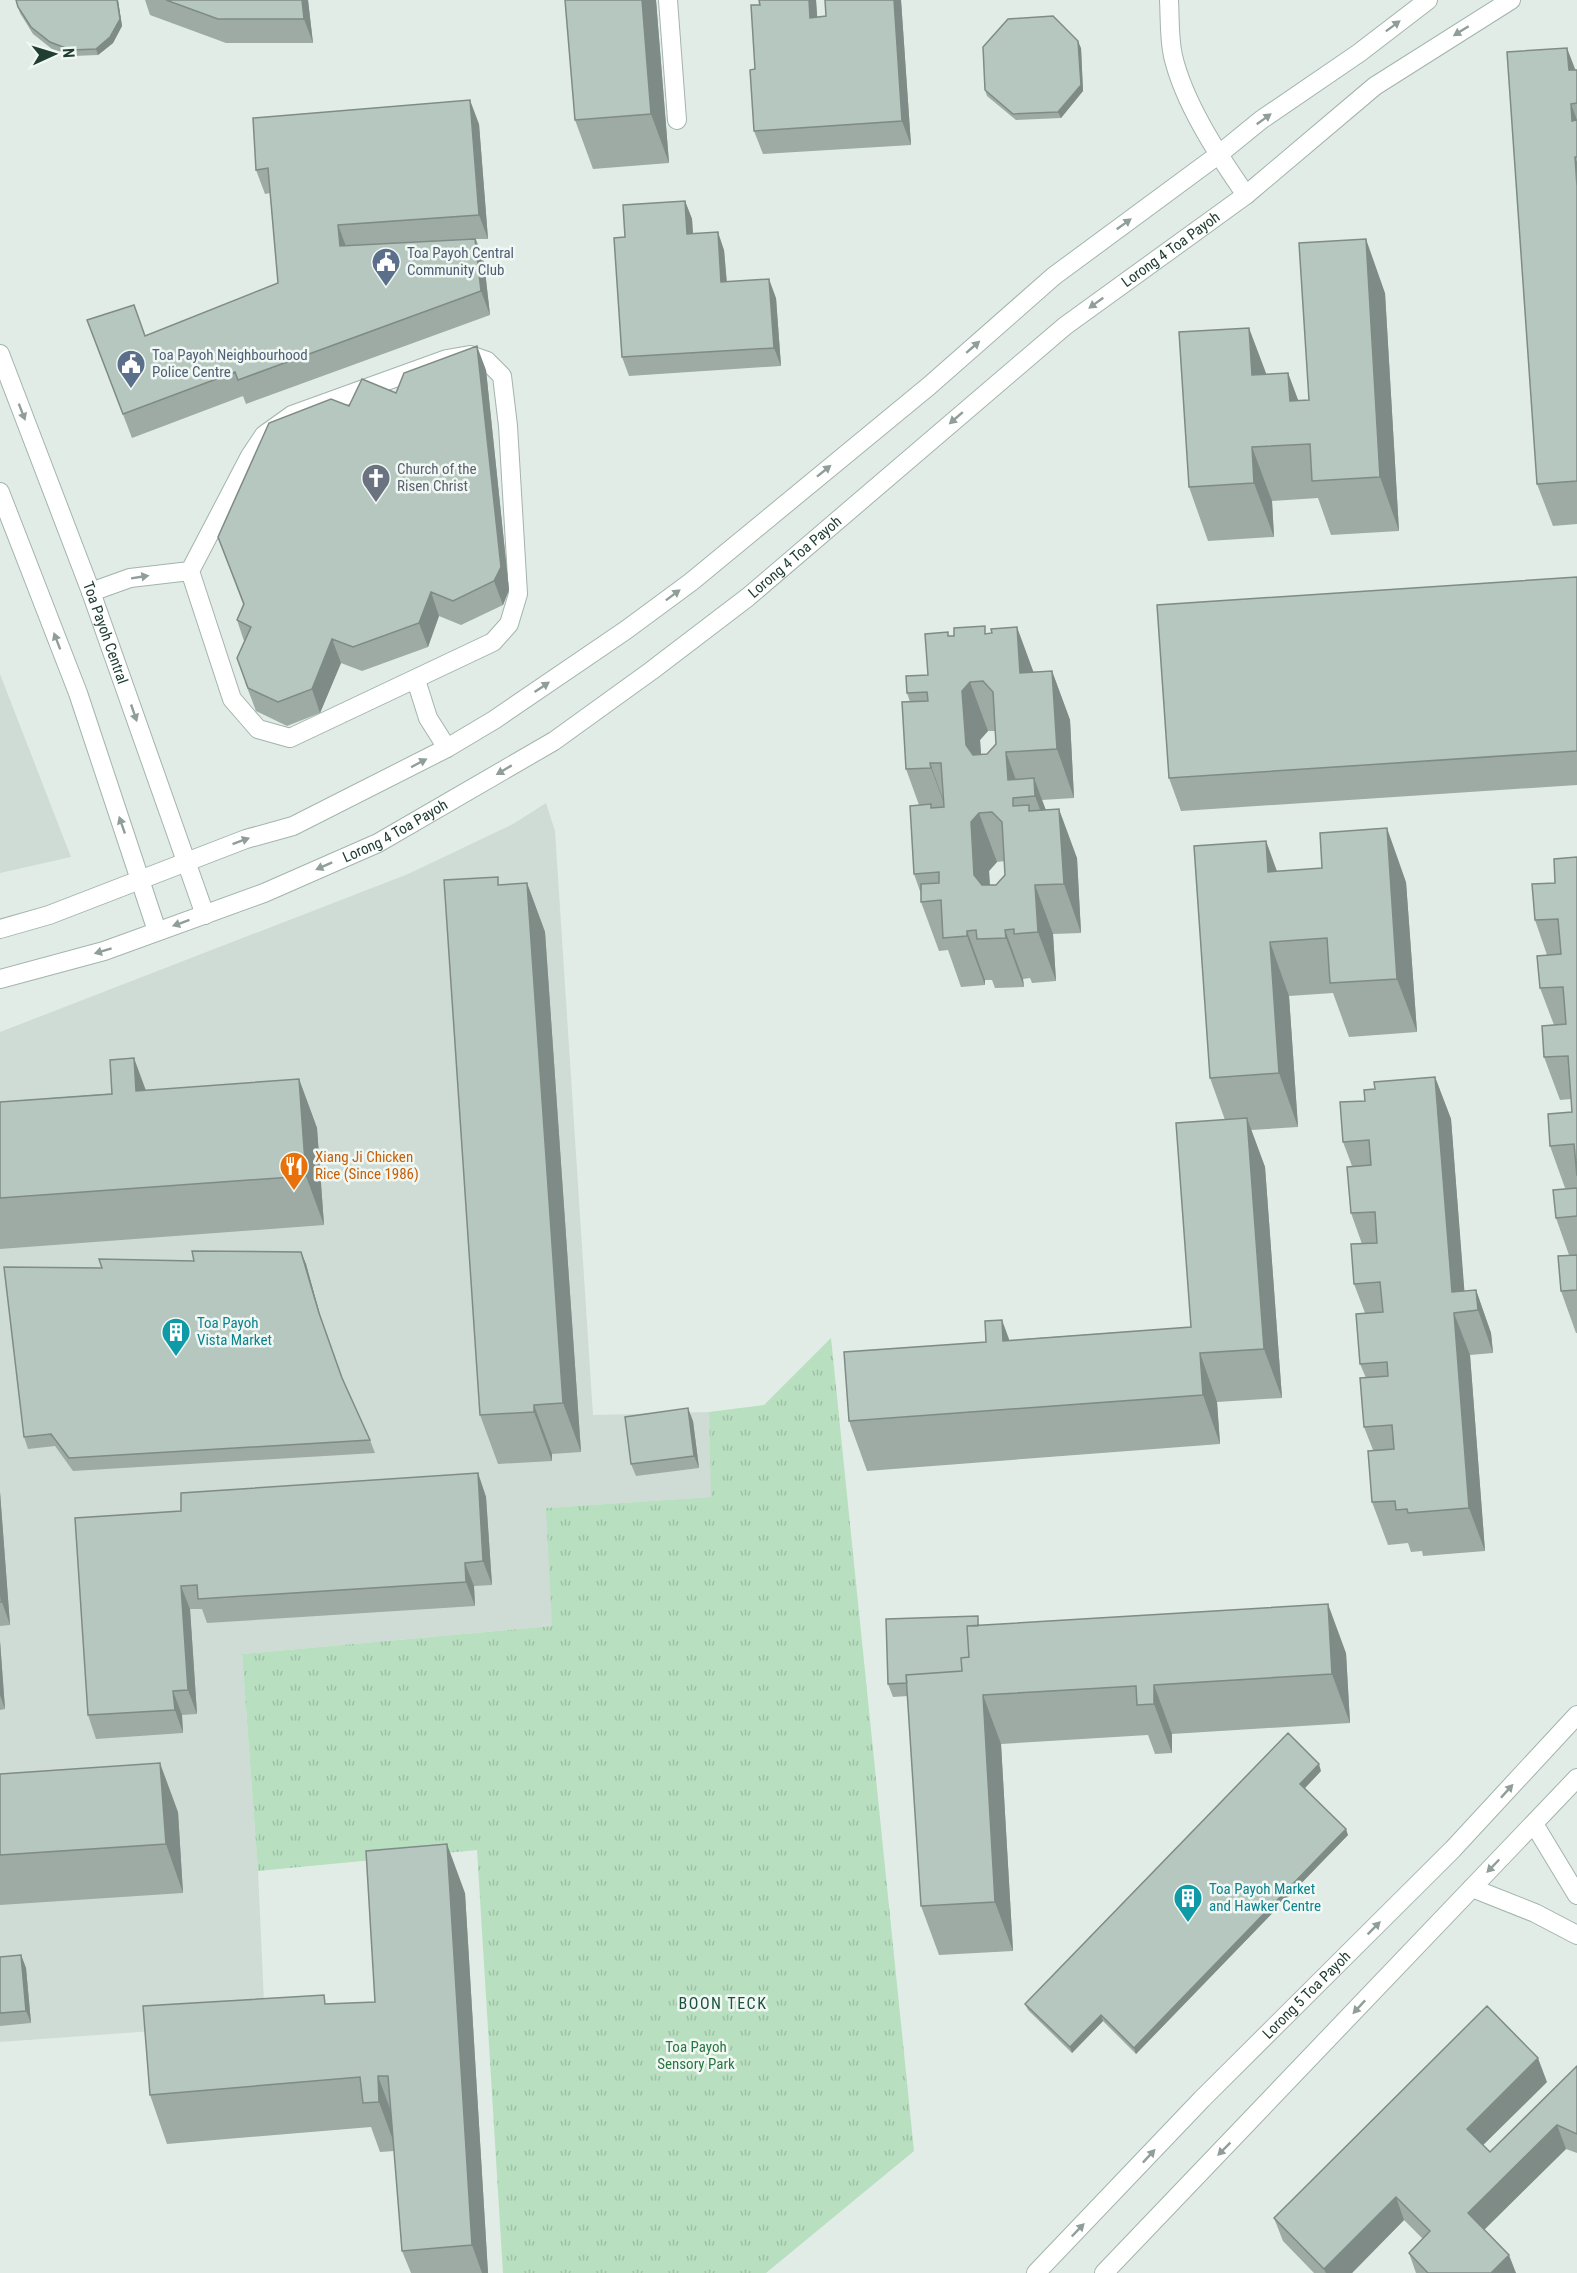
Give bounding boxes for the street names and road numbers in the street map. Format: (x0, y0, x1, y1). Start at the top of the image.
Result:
street label: Lorong 4 Toa Payoh (1118, 208, 1223, 291)
street label: Lorong 4 Toa Payoh (745, 512, 845, 602)
street label: Toa Payoh Central (79, 579, 132, 686)
street label: Lorong 4 Toa Payoh (340, 796, 451, 866)
street label: Lorong 5 Toa Payoh (1259, 1947, 1354, 2042)

